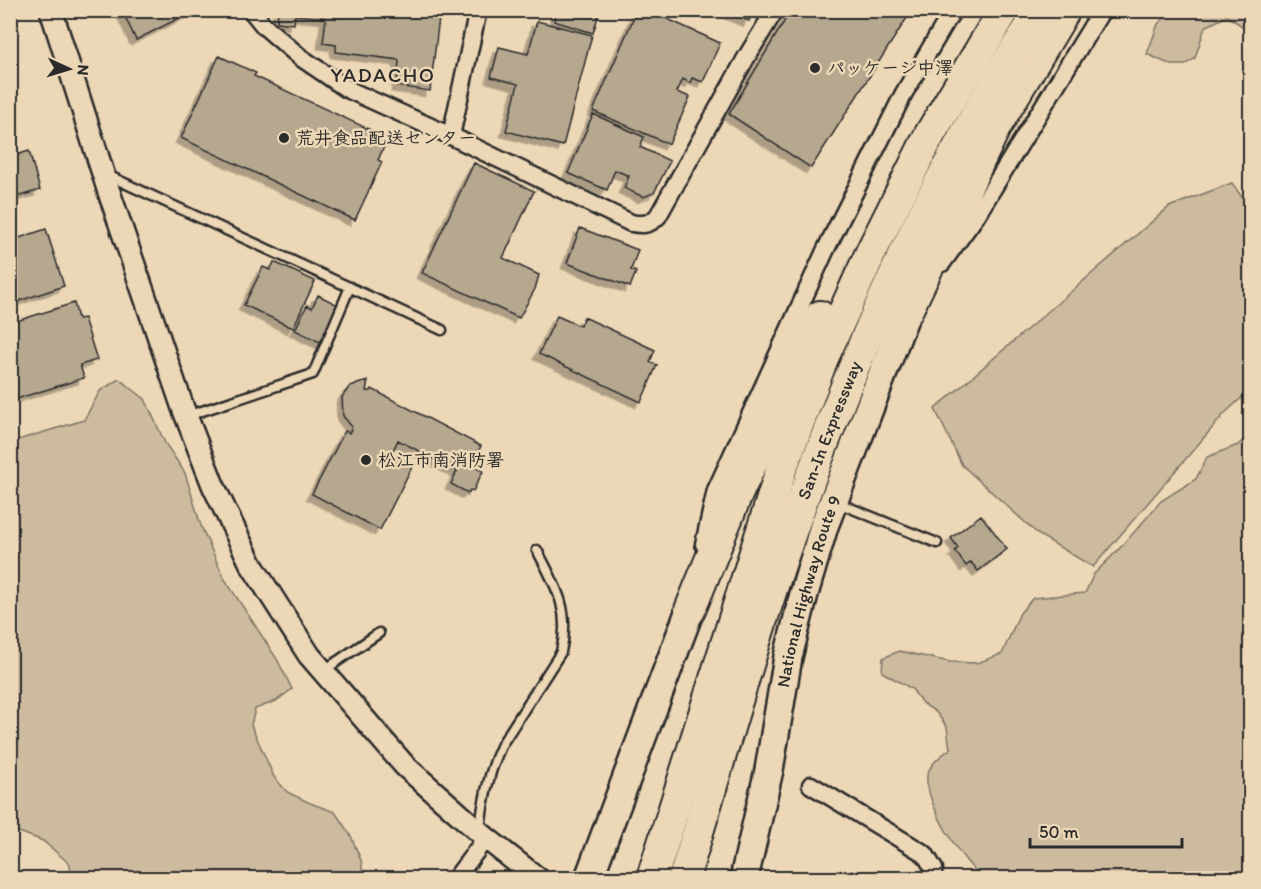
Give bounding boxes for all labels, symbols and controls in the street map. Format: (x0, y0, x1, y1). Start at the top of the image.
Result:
north arrow (39, 39, 99, 99)
place label: パッケージ中澤 (827, 57, 953, 79)
marker: パッケージ中澤 (808, 61, 822, 75)
district label: YADACHO (331, 62, 435, 87)
text: N (74, 64, 93, 76)
place label: 荒井食品配送センター (296, 127, 476, 149)
marker: 荒井食品配送センター (277, 131, 291, 145)
street label: San-In Expressway (793, 357, 866, 503)
place label: 松江市南消防署 (378, 449, 504, 471)
marker: 松江市南消防署 (359, 453, 373, 467)
street label: National Highway Route 9 (772, 492, 846, 689)
scale bar (1030, 811, 1182, 849)
text: 50 m (1039, 821, 1079, 843)

